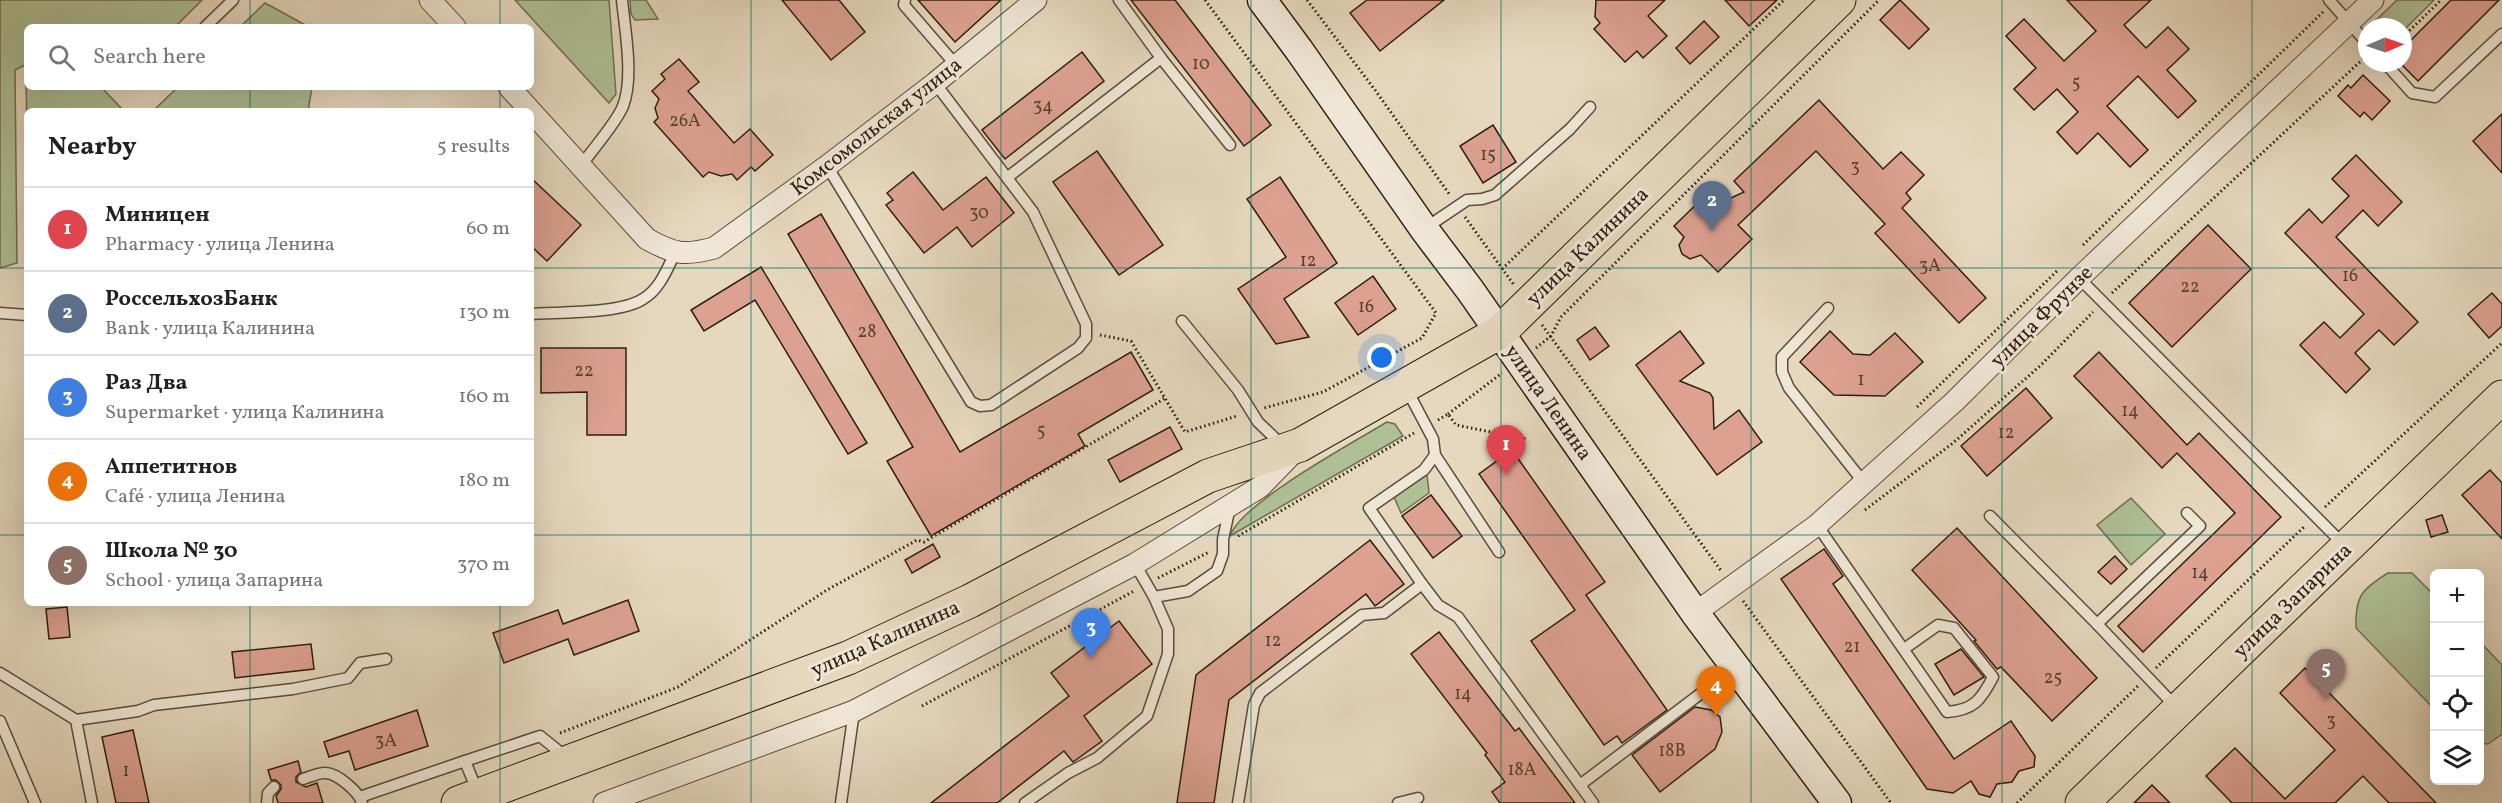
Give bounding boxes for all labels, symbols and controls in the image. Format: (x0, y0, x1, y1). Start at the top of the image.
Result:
north arrow (2358, 18, 2412, 72)
search box (24, 24, 534, 90)
icon: search (45, 41, 78, 74)
text: Search here (93, 42, 206, 73)
street label: Комсомольская улица (785, 51, 969, 203)
house number: 10 (1192, 52, 1210, 77)
house number: 5 (2072, 71, 2080, 96)
house number: 34 (1033, 94, 1053, 119)
house number: 26А (669, 109, 701, 134)
text: Nearby (48, 129, 137, 165)
text: 5 results (437, 133, 510, 161)
house number: 15 (1480, 143, 1496, 168)
house number: 3 (1850, 155, 1860, 180)
street label: улица Калинина (1520, 181, 1656, 313)
pin: 2 (1692, 182, 1732, 231)
text: Миницен (105, 200, 209, 231)
house number: 30 (969, 201, 989, 226)
text: 1 (63, 215, 72, 243)
text: 60 m (466, 215, 510, 243)
text: Pharmacy · улица Ленина (105, 231, 335, 259)
house number: 12 (1300, 249, 1316, 274)
house number: 3А (1919, 254, 1941, 279)
street label: улица Фрунзе (1984, 259, 2100, 375)
house number: 16 (2342, 264, 2358, 289)
house number: 22 (2180, 275, 2200, 300)
text: РоссельхозБанк (105, 284, 278, 315)
house number: 16 (1358, 295, 1374, 320)
text: 2 (62, 299, 73, 327)
text: 130 m (459, 299, 510, 327)
text: Bank · улица Калинина (105, 315, 315, 343)
house number: 28 (858, 320, 876, 345)
street label: улица Ленина (1497, 339, 1599, 467)
your location (1367, 343, 1396, 372)
house number: 22 (574, 359, 594, 384)
text: Раз Два (105, 368, 188, 399)
house number: 1 (1858, 368, 1864, 393)
text: 3 (62, 383, 73, 411)
text: 160 m (458, 383, 510, 411)
text: Supermarket · улица Калинина (105, 399, 385, 427)
house number: 14 (2121, 399, 2139, 424)
house number: 5 (1037, 419, 1045, 444)
house number: 12 (1998, 421, 2014, 446)
pin: 1 (1486, 426, 1526, 475)
text: Аппетитнов (105, 452, 237, 483)
text: 4 (61, 467, 74, 495)
text: 180 m (458, 467, 510, 495)
text: Café · улица Ленина (105, 483, 285, 511)
text: Школа № 30 (105, 536, 238, 567)
street label: улица Запарина (2227, 537, 2359, 665)
text: 5 (63, 551, 72, 579)
text: 370 m (457, 551, 510, 579)
house number: 14 (2191, 561, 2209, 586)
text: School · улица Запарина (105, 567, 323, 595)
map controls (2430, 569, 2484, 785)
button: + (2430, 569, 2484, 623)
street label: улица Калинина (806, 593, 965, 685)
pin: 3 (1072, 608, 1110, 658)
button: − (2430, 623, 2484, 677)
house number: 12 (1265, 629, 1281, 654)
house number: 21 (1844, 635, 1860, 660)
pin: 5 (2306, 650, 2346, 699)
pin: 4 (1696, 666, 1736, 716)
house number: 25 (2044, 666, 2062, 691)
button: locate (2430, 677, 2484, 731)
house number: 14 (1454, 682, 1472, 707)
house number: 3 (2326, 709, 2336, 734)
house number: 3А (375, 729, 397, 754)
button: layers (2430, 731, 2484, 785)
house number: 18В (1658, 739, 1686, 764)
house number: 18А (1508, 758, 1537, 783)
house number: 1 (123, 759, 129, 784)

